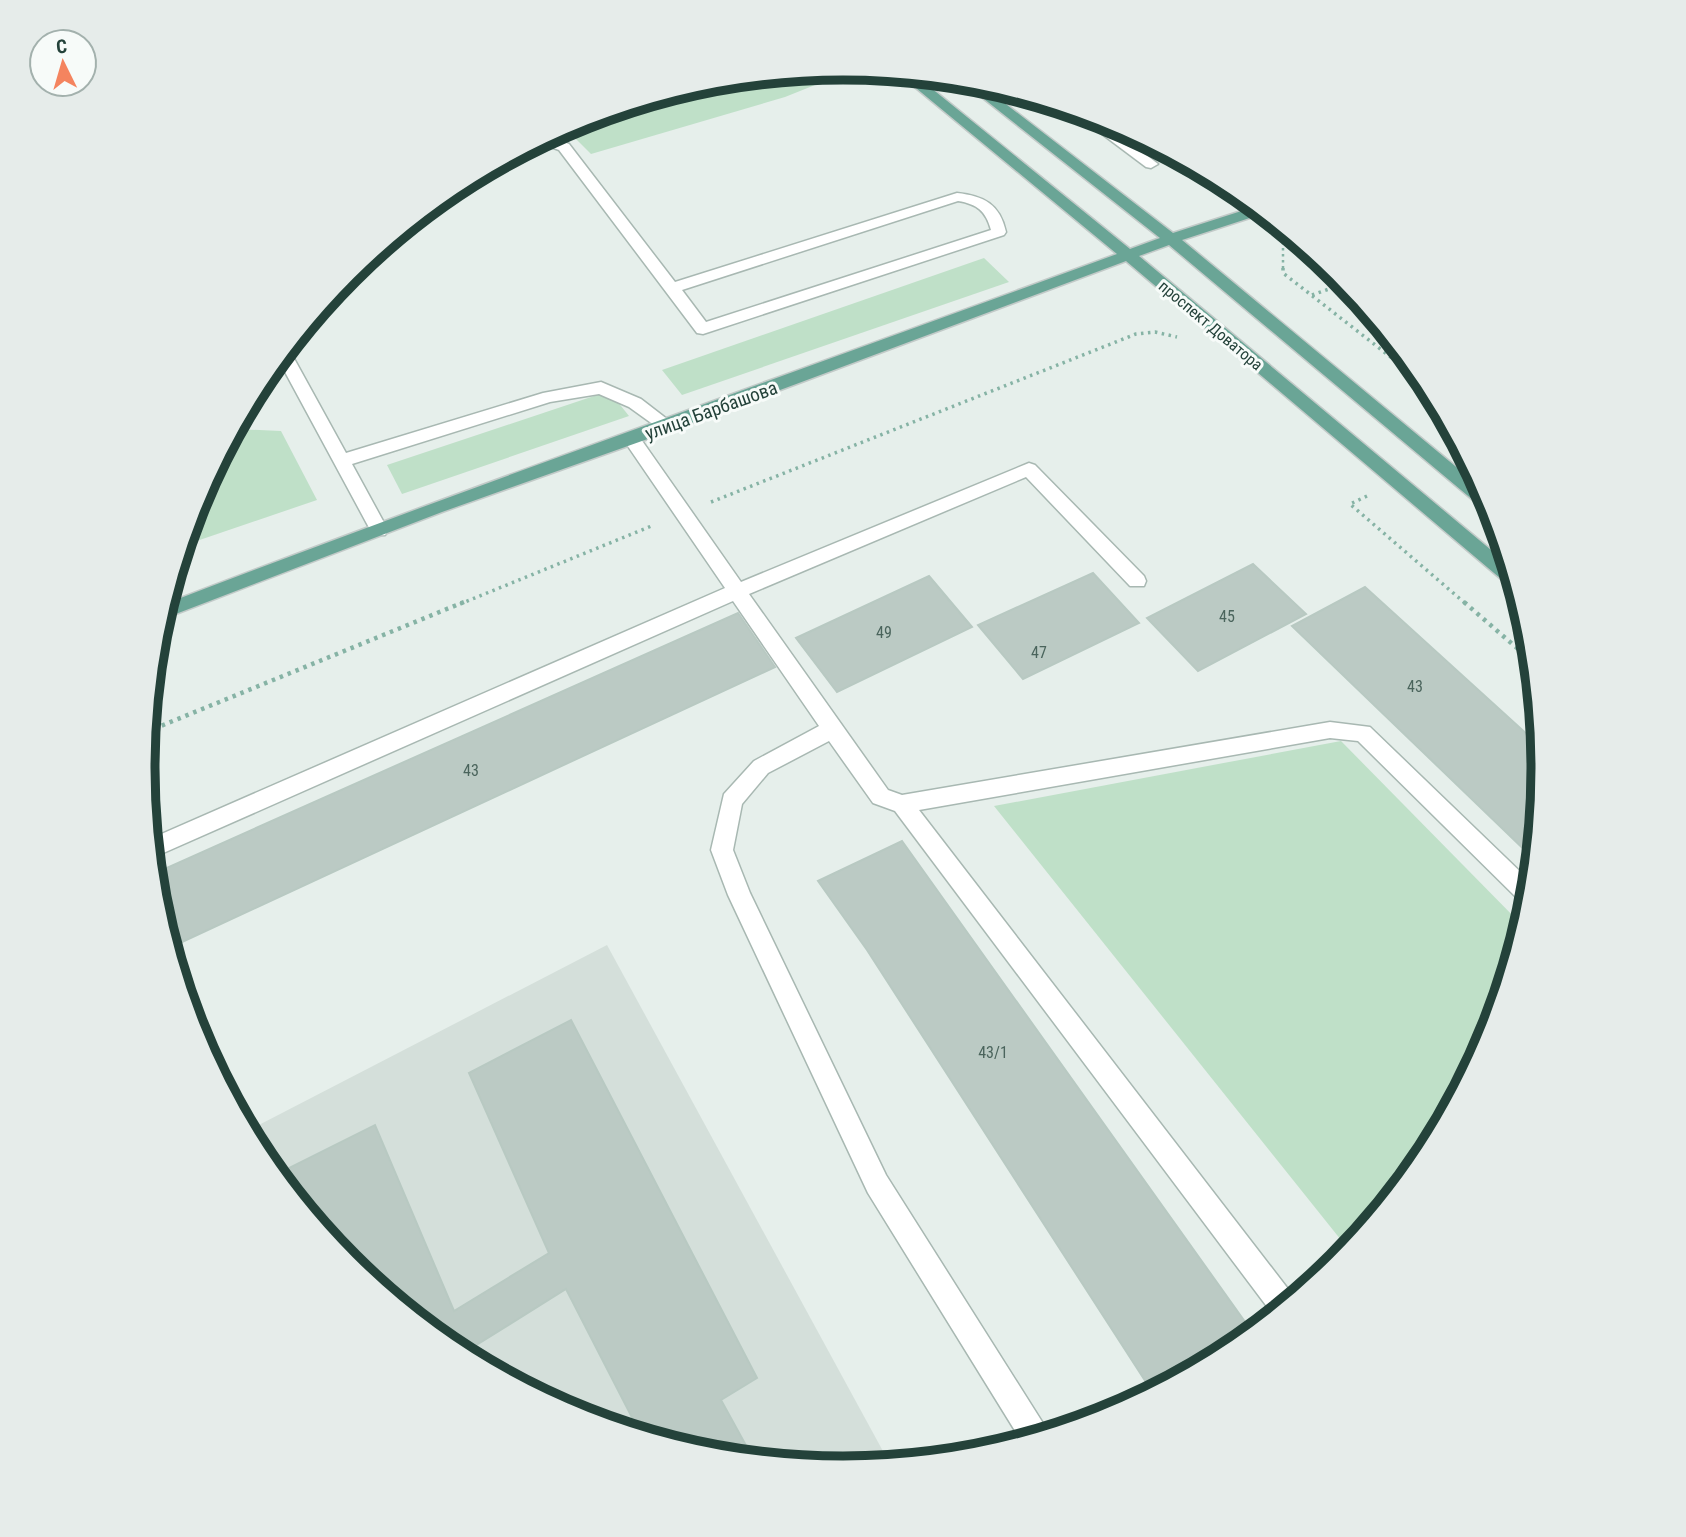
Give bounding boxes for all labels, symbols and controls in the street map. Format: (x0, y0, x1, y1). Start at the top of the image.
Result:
north arrow (28, 28, 98, 98)
text: С (55, 35, 68, 58)
street label: проспект Доватора (1155, 276, 1266, 374)
street label: улица Барбашова (642, 376, 780, 445)
house number: 45 (1219, 607, 1235, 626)
house number: 49 (876, 623, 892, 642)
house number: 47 (1031, 643, 1047, 662)
house number: 43 (1407, 677, 1423, 696)
house number: 43 (463, 761, 479, 780)
house number: 43/1 (978, 1043, 1008, 1062)

